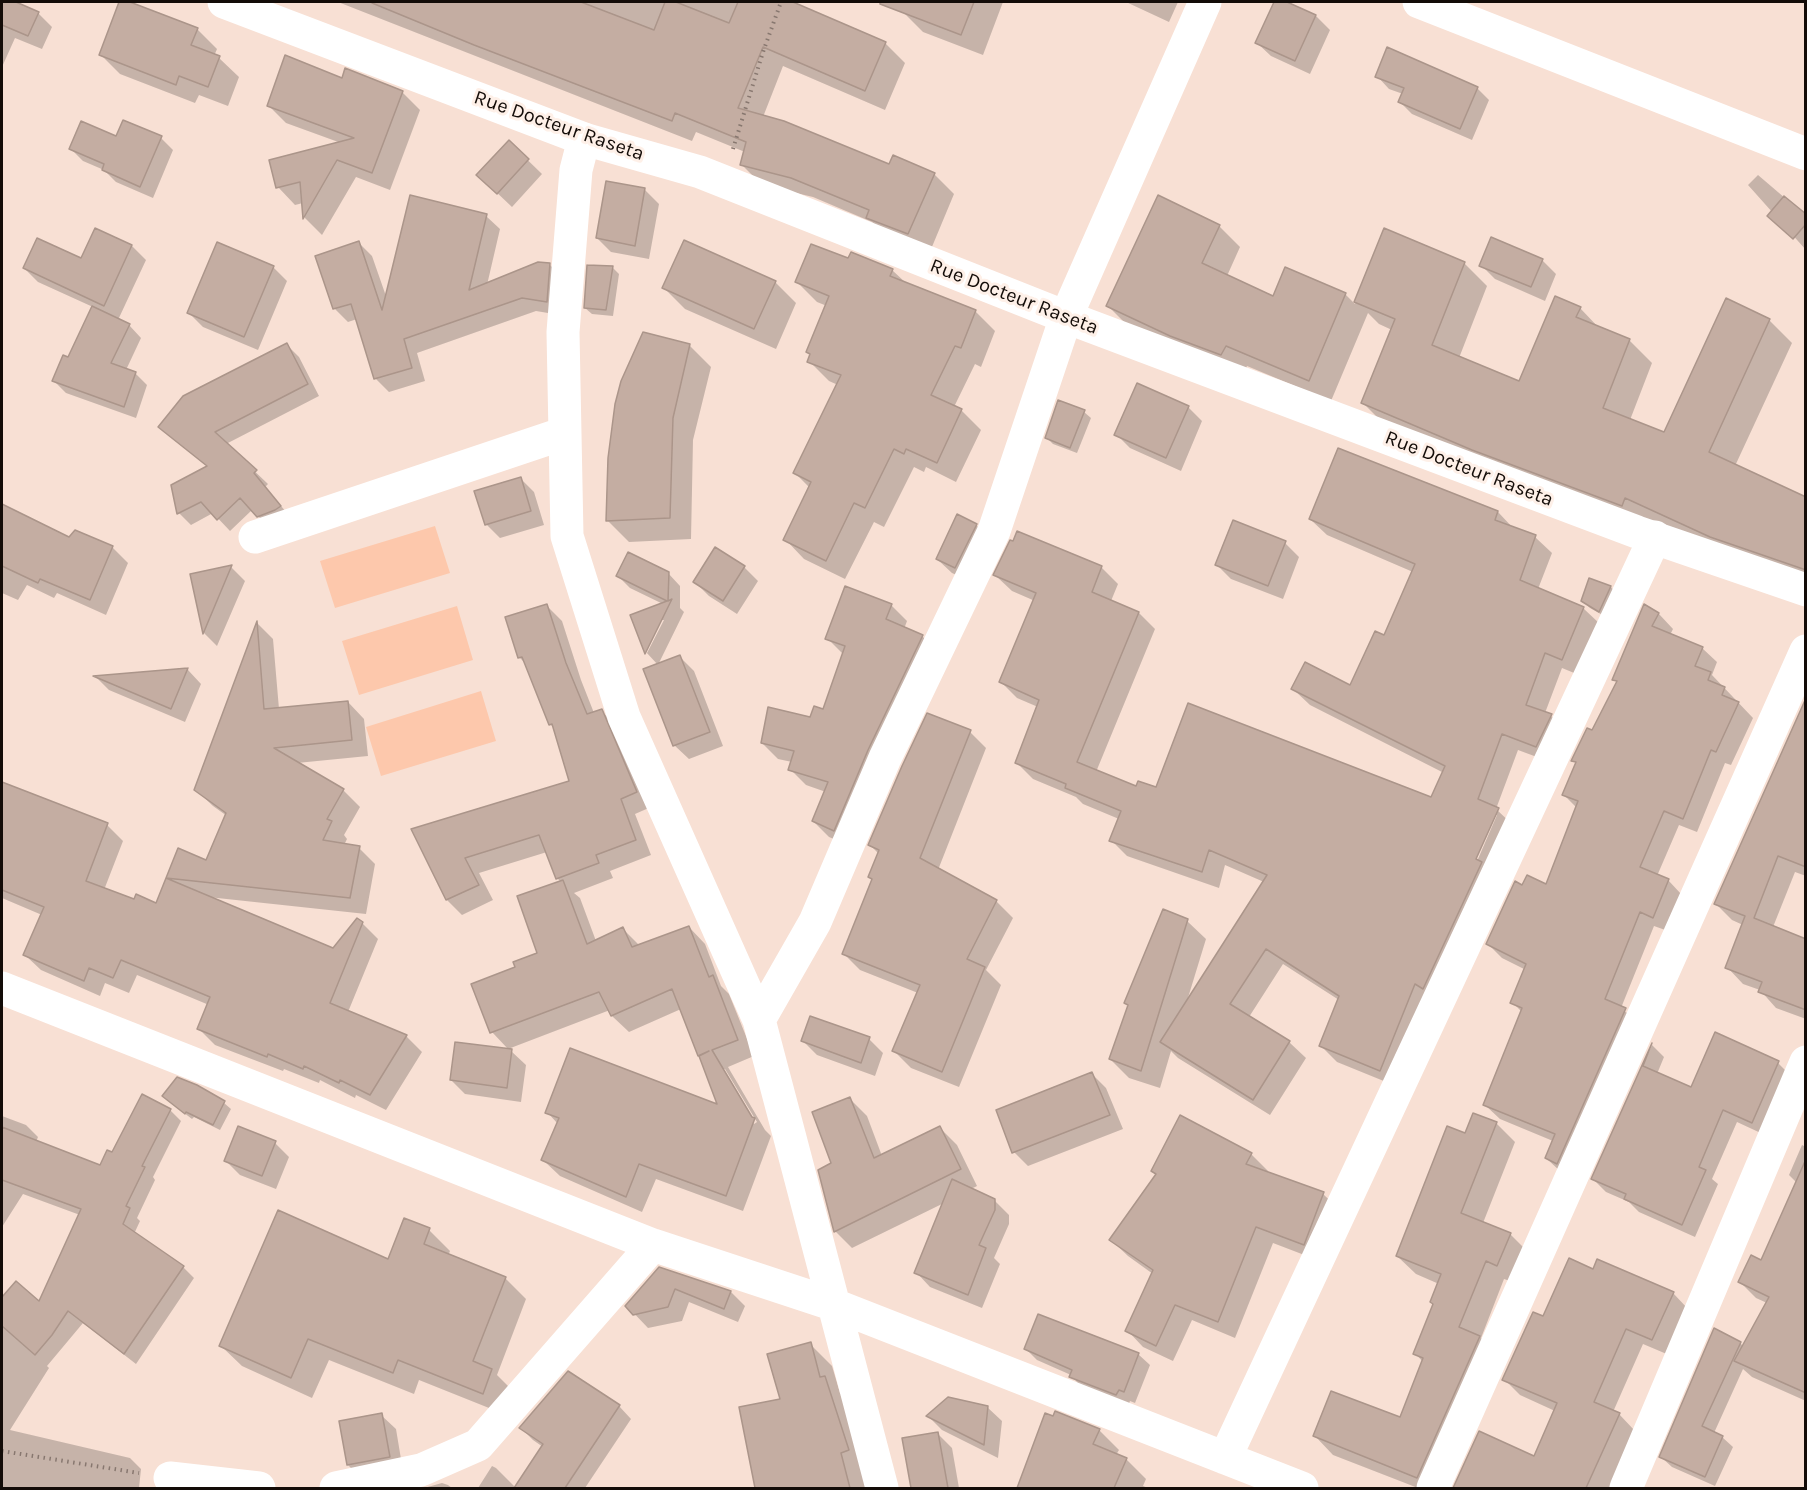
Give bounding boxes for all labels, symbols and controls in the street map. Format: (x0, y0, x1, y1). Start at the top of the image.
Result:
street label: Rue Docteur Raseta (471, 86, 647, 166)
street label: Rue Docteur Raseta (926, 254, 1102, 340)
street label: Rue Docteur Raseta (1381, 426, 1557, 512)

